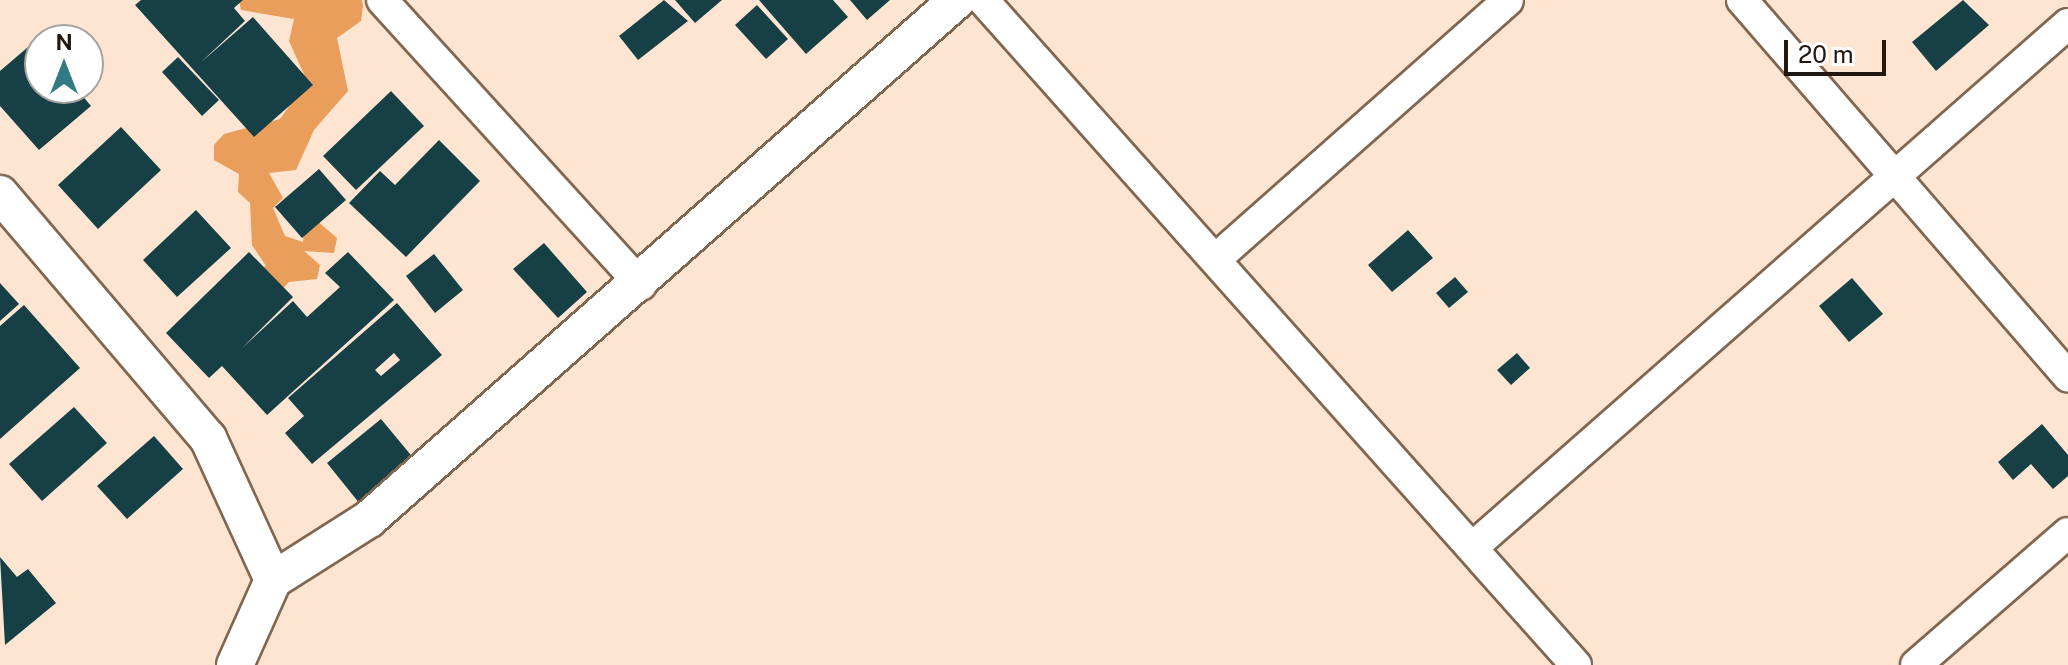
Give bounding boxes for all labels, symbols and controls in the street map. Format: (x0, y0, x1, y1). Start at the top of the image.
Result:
north arrow (24, 24, 104, 104)
scale bar (1788, 24, 1890, 74)
text: N (55, 29, 73, 55)
text: 20 m (1798, 40, 1854, 68)

